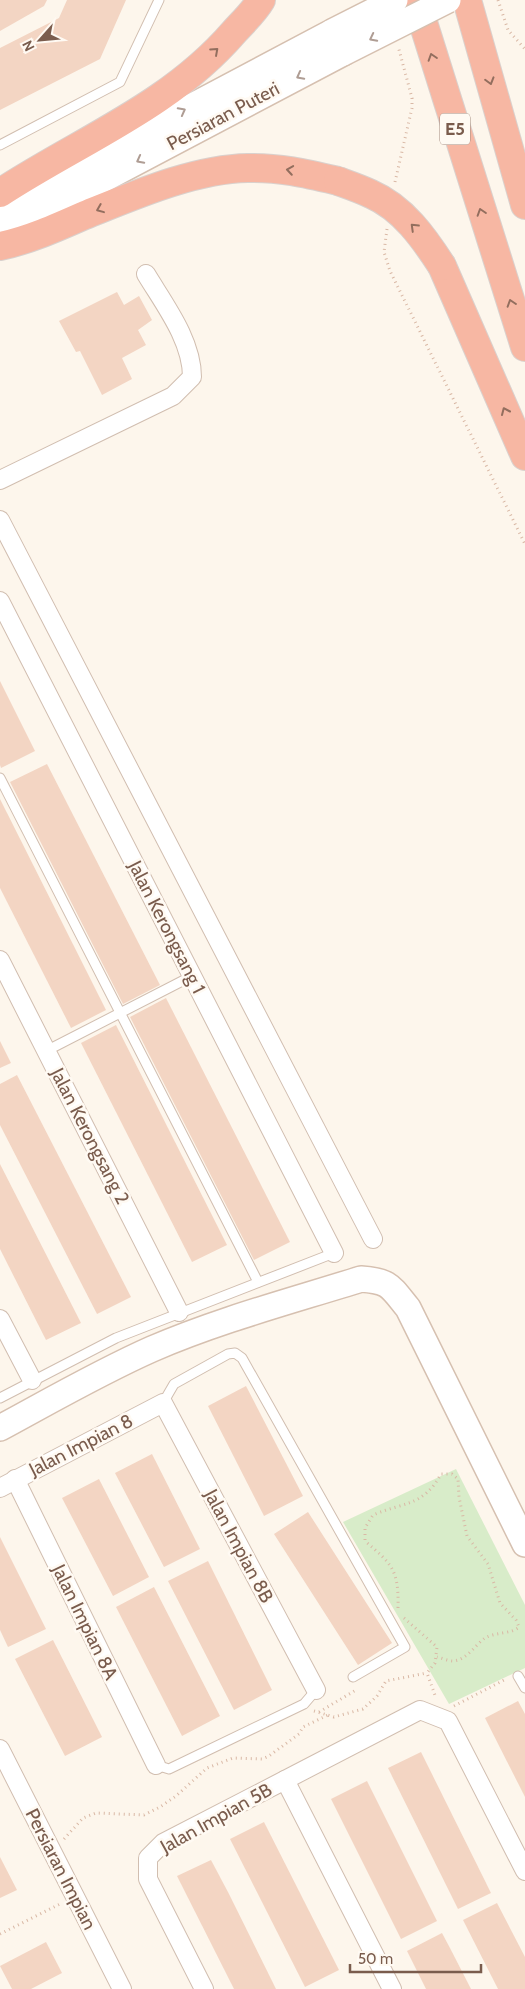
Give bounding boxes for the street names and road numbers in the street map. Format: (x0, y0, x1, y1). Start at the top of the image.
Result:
street label: Persiaran Puteri (163, 77, 283, 155)
road number: E5 (440, 114, 470, 144)
street label: Jalan Kerongsang 1 (123, 856, 210, 997)
street label: Jalan Kerongsang 2 (45, 1063, 134, 1208)
street label: Jalan Impian 8 (24, 1409, 137, 1482)
street label: Jalan Impian 8B (199, 1484, 279, 1607)
street label: Jalan Impian 8A (47, 1560, 123, 1684)
street label: Jalan Impian 5B (155, 1778, 276, 1859)
street label: Persiaran Impian (21, 1805, 101, 1933)

